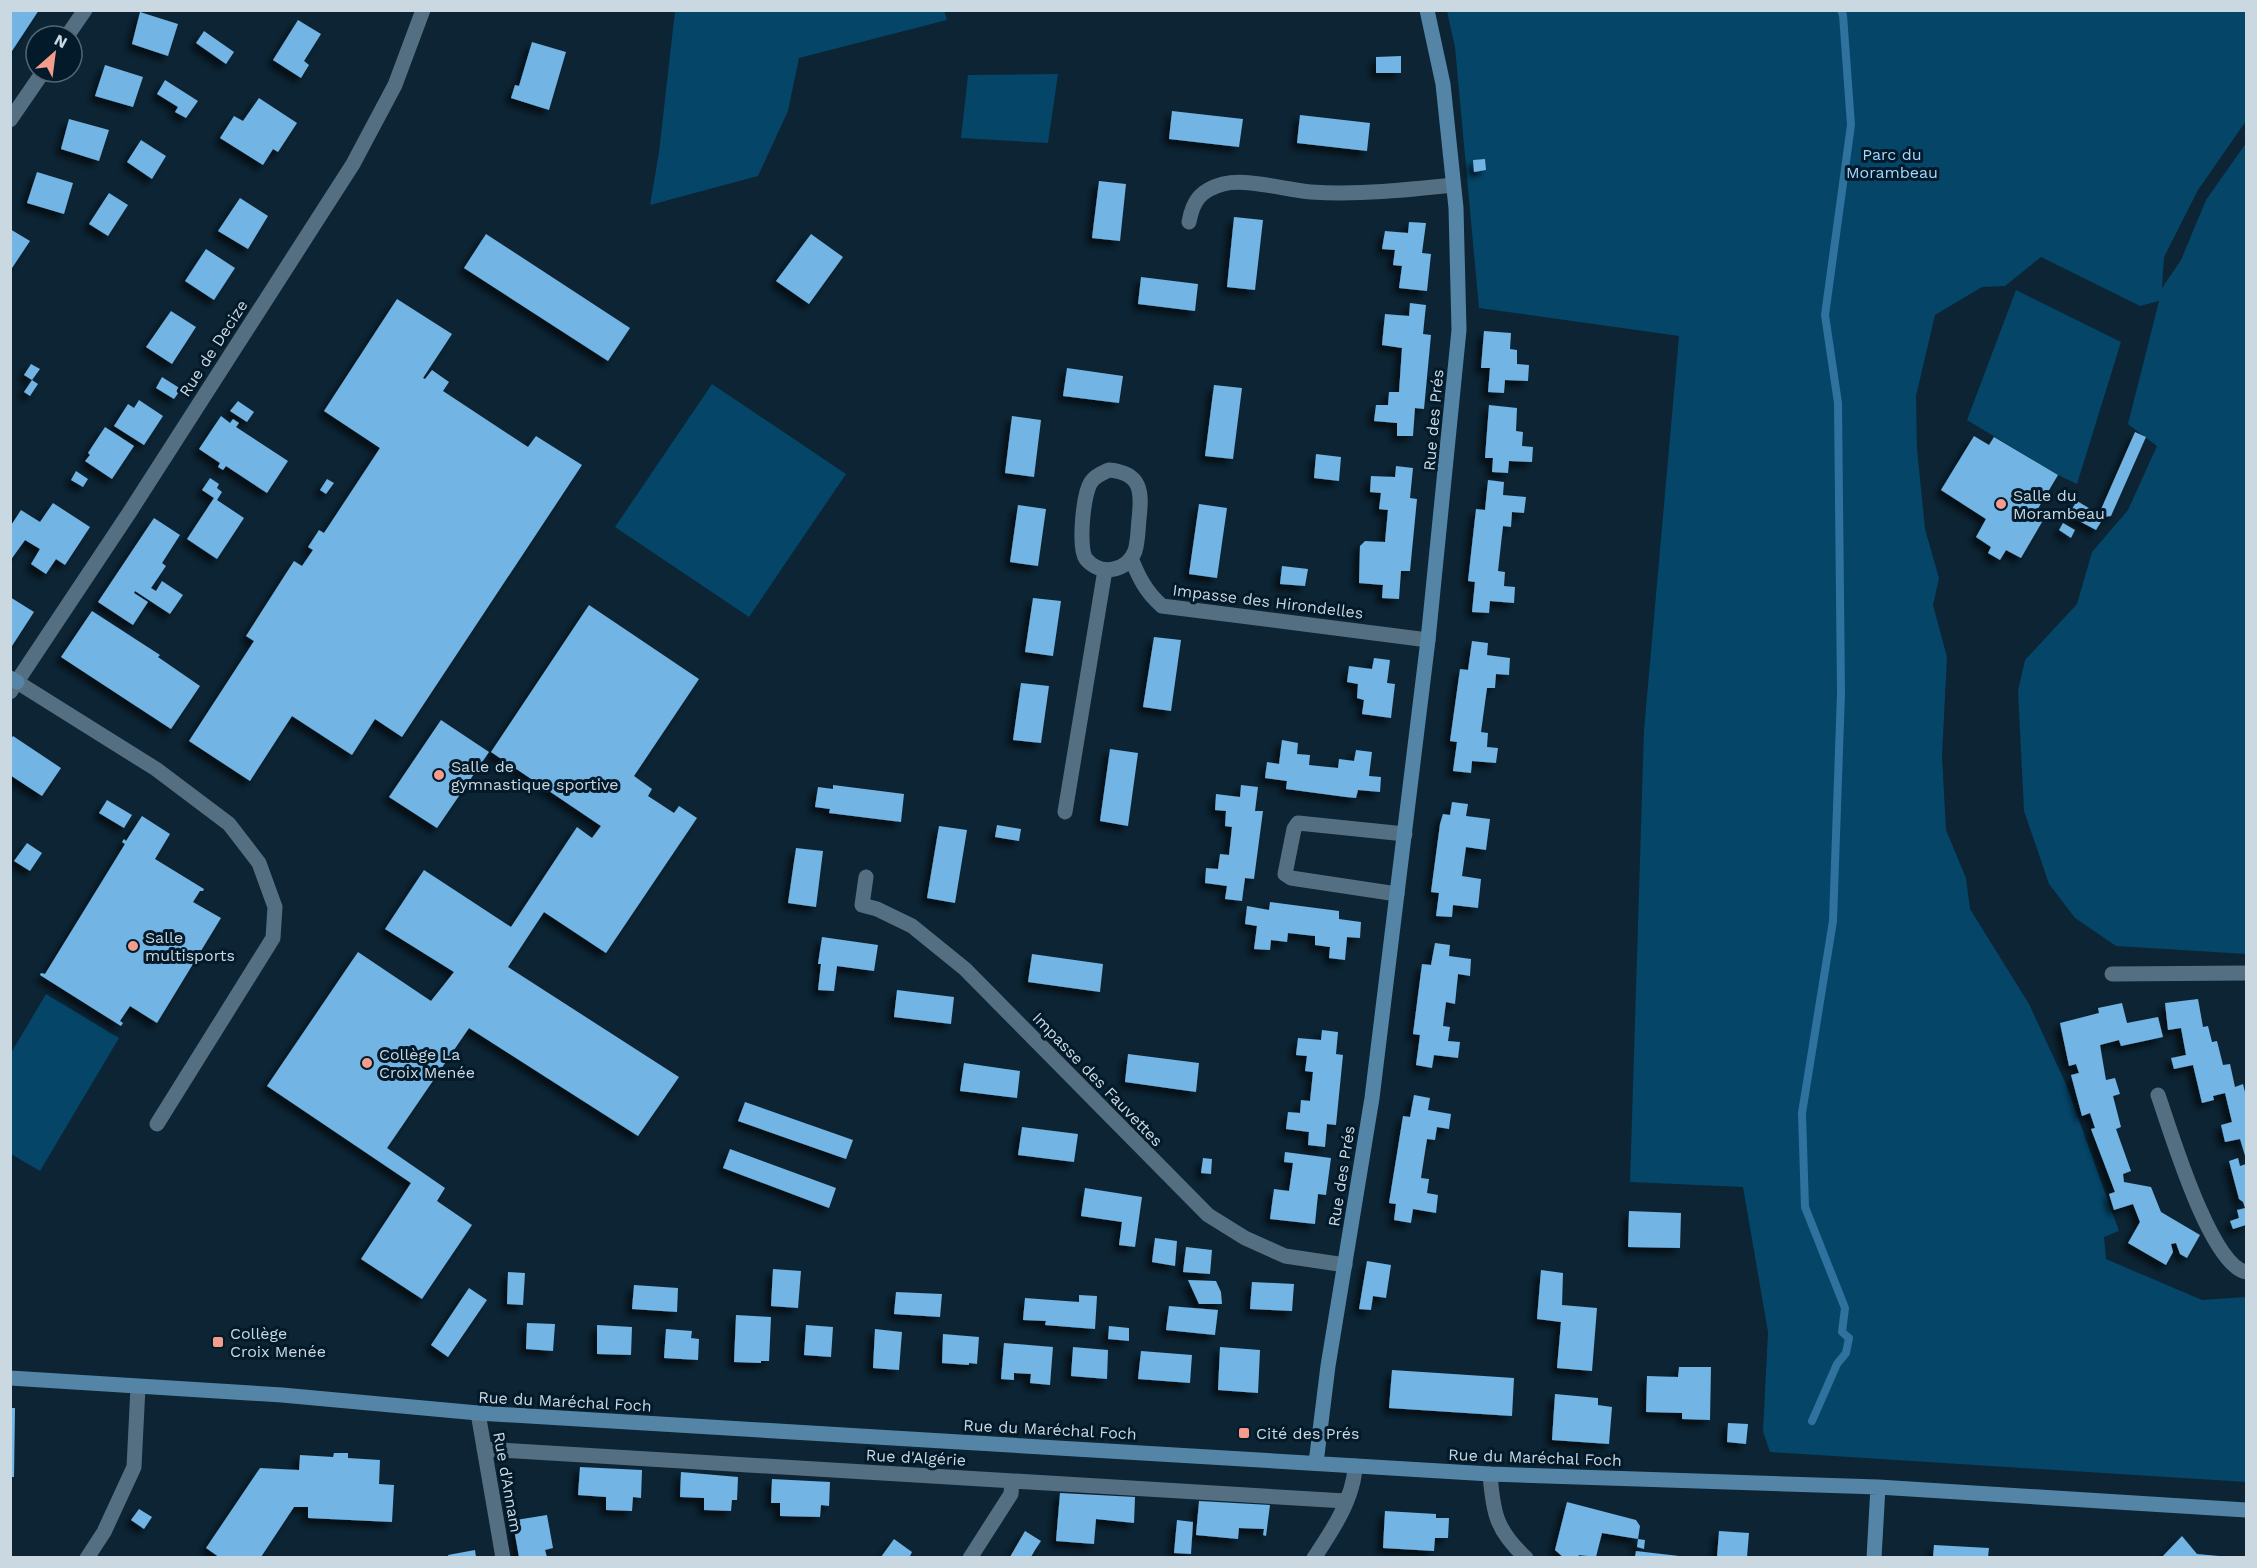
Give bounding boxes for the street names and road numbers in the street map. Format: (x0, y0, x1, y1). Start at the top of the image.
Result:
street label: Rue de Decize (175, 296, 252, 400)
street label: Rue des Prés (1420, 368, 1447, 472)
street label: Impasse des Hirondelles (1171, 580, 1364, 623)
street label: Impasse des Fauvettes (1029, 1008, 1167, 1150)
street label: Rue des Prés (1324, 1124, 1359, 1228)
street label: Rue du Maréchal Foch (478, 1387, 652, 1416)
street label: Rue du Maréchal Foch (963, 1415, 1137, 1444)
street label: Rue d'Annam (489, 1430, 526, 1534)
street label: Rue d'Algérie (865, 1445, 967, 1470)
street label: Rue du Maréchal Foch (1448, 1445, 1622, 1470)

